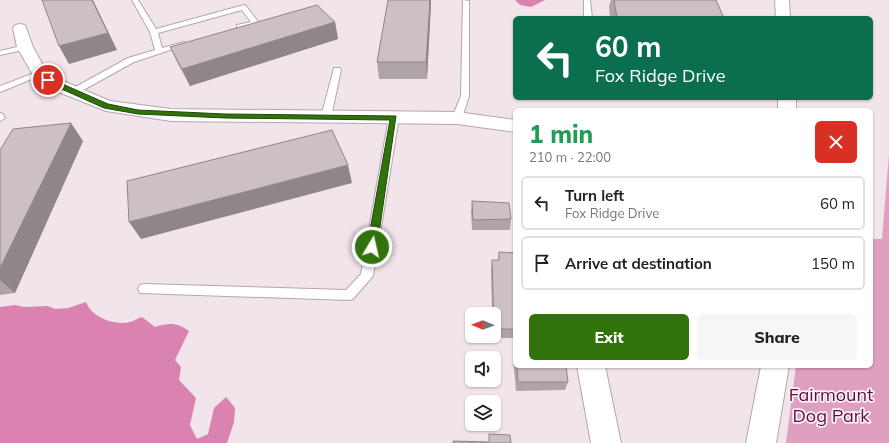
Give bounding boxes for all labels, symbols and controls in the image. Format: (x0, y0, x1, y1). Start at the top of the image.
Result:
text: 60 m (595, 29, 661, 64)
icon: left (529, 32, 581, 84)
pin (31, 63, 65, 97)
text: Fox Ridge Drive (595, 64, 726, 87)
icon: arrive (37, 69, 59, 91)
text: 1 min (529, 119, 593, 149)
button: close (815, 121, 857, 163)
text: 210 m · 22:00 (529, 149, 611, 165)
text: Turn left (565, 186, 624, 205)
icon: left (531, 192, 553, 214)
text: 60 m (820, 194, 855, 213)
text: Fox Ridge Drive (565, 205, 659, 221)
position arrow (351, 226, 393, 268)
icon: arrive (531, 252, 553, 274)
text: Arrive at destination (565, 254, 712, 273)
text: 150 m (811, 254, 855, 273)
north arrow (465, 307, 501, 343)
map controls (465, 307, 501, 431)
button: Exit (529, 314, 689, 360)
button: Share (697, 314, 857, 360)
button: sound (465, 351, 501, 387)
park label: Fairmount Dog Park (789, 383, 873, 427)
button: layers (465, 395, 501, 431)

